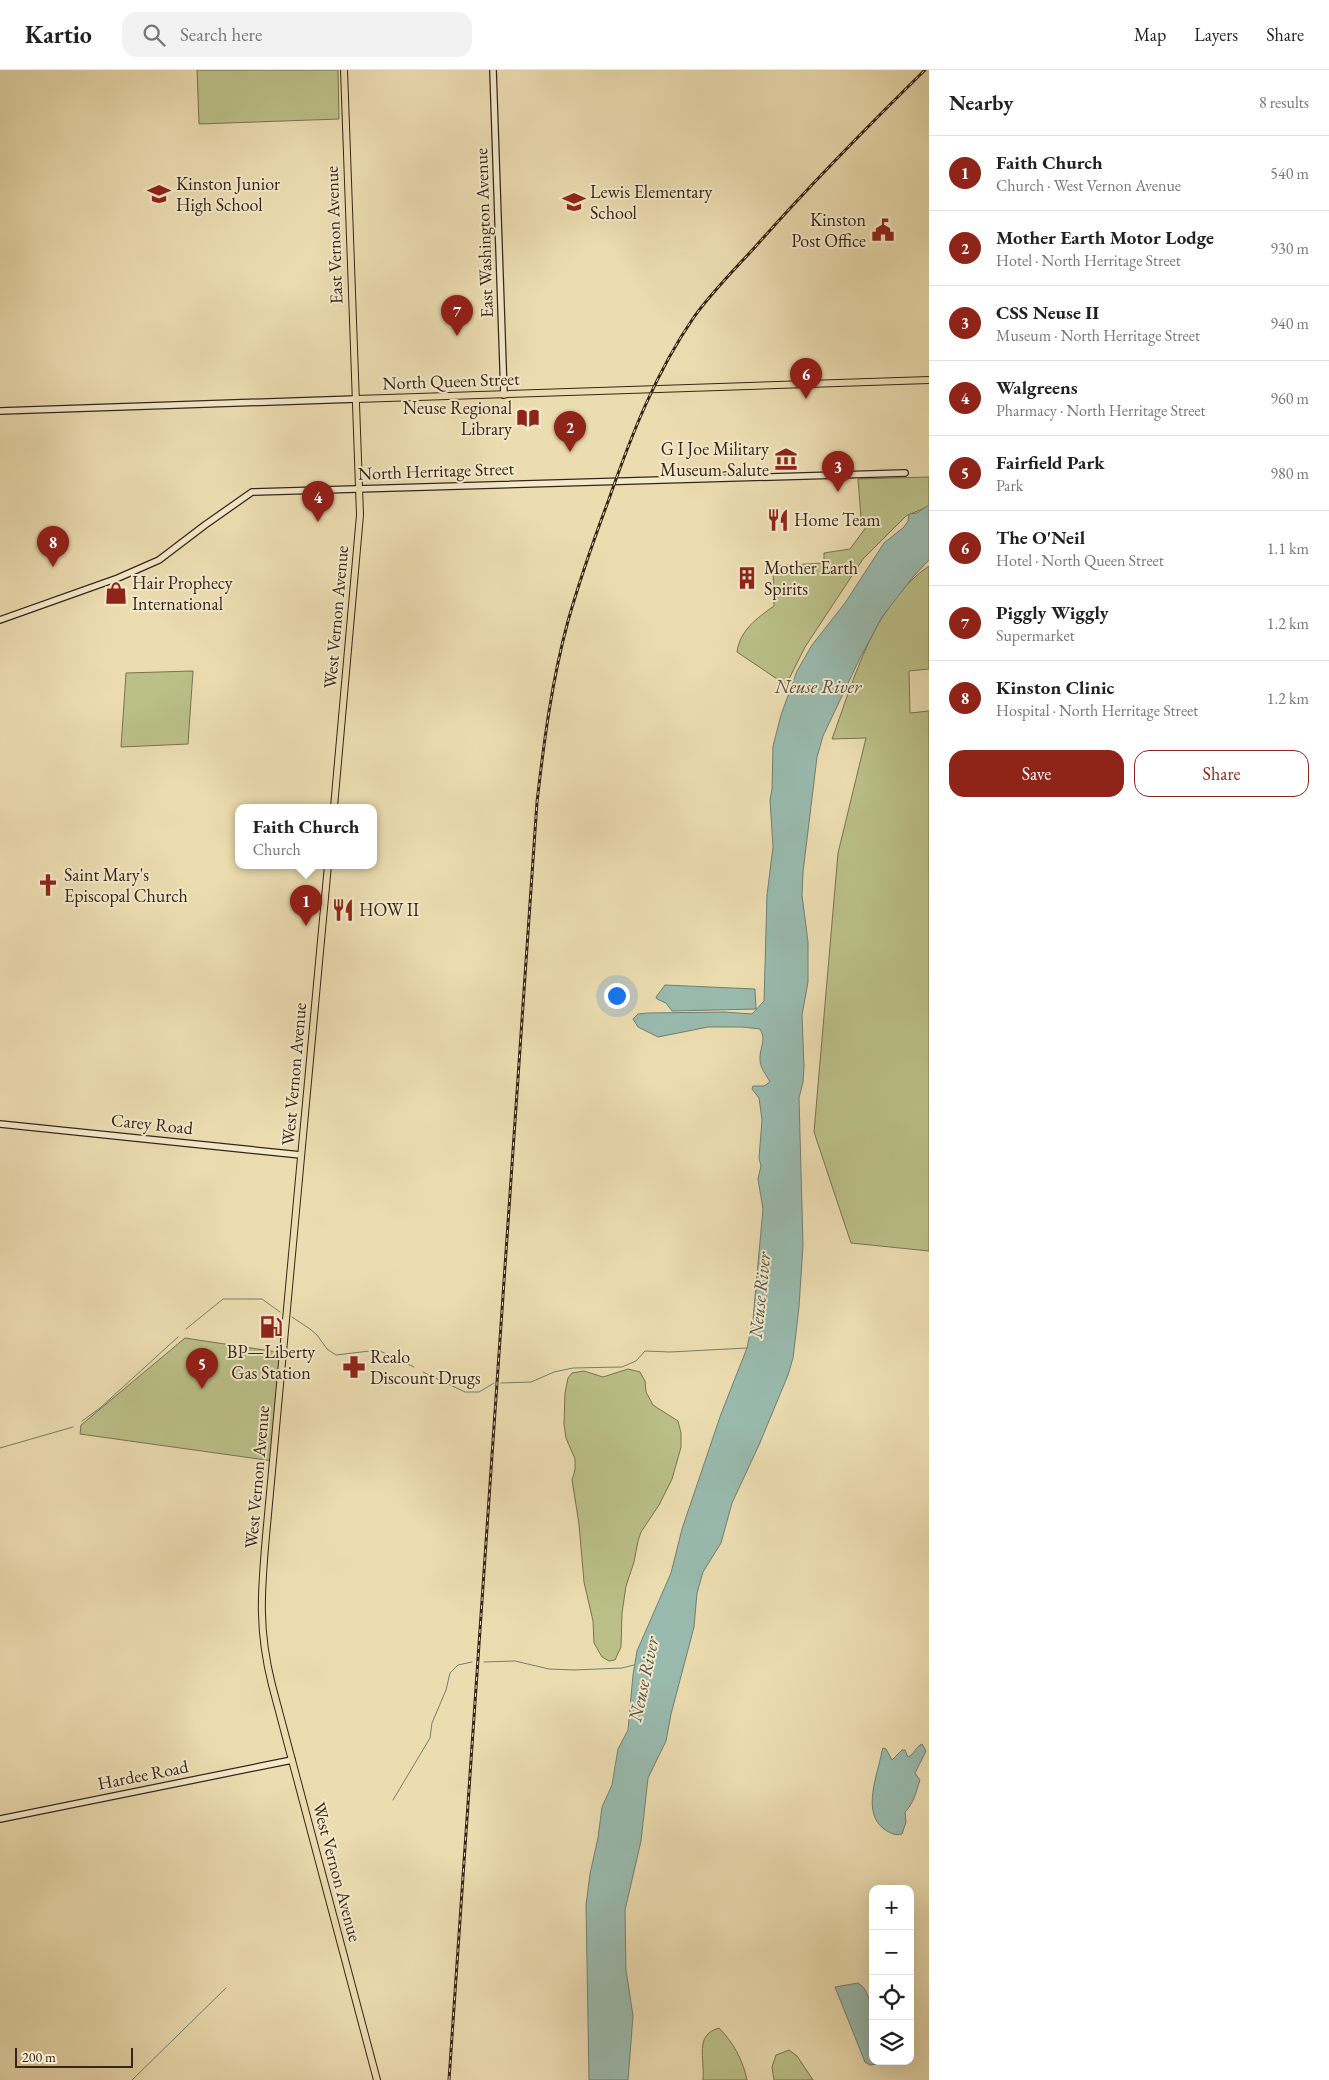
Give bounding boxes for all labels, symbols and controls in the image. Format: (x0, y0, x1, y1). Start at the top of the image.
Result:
search box (122, 12, 472, 57)
text: Kartio (25, 19, 92, 50)
icon: search (140, 21, 168, 49)
text: Search here (180, 22, 262, 47)
text: Map (1134, 23, 1166, 46)
text: Layers (1194, 23, 1238, 46)
text: Share (1266, 23, 1304, 46)
text: Nearby (949, 89, 1013, 116)
text: 8 results (1259, 92, 1309, 113)
street label: East Washington Avenue (469, 148, 498, 318)
text: Faith Church (996, 150, 1103, 175)
text: 1 (961, 163, 969, 184)
text: 540 m (1270, 163, 1309, 184)
street label: East Vernon Avenue (320, 165, 347, 305)
place label: Kinston Junior High School (176, 172, 280, 216)
text: Church · West Vernon Avenue (996, 175, 1181, 196)
place label: Lewis Elementary School (590, 180, 713, 224)
school or university icon: Kinston Junior High School (146, 181, 172, 207)
school or university icon: Lewis Elementary School (561, 189, 587, 215)
place label: Kinston Post Office (791, 208, 866, 252)
public building icon: Kinston Post Office (870, 217, 896, 243)
text: Mother Earth Motor Lodge (996, 225, 1214, 250)
text: 2 (961, 238, 969, 259)
text: 930 m (1270, 238, 1309, 259)
text: Hotel · North Herritage Street (996, 250, 1181, 271)
pin: 7 (441, 295, 473, 336)
text: CSS Neuse II (996, 300, 1099, 325)
text: 3 (961, 313, 969, 334)
text: 940 m (1270, 313, 1309, 334)
text: Museum · North Herritage Street (996, 325, 1200, 346)
pin: 6 (790, 358, 822, 399)
street label: North Queen Street (382, 367, 520, 394)
text: Walgreens (996, 375, 1078, 400)
text: 4 (961, 388, 969, 409)
text: 960 m (1270, 388, 1309, 409)
place label: Neuse Regional Library (403, 396, 512, 440)
text: Pharmacy · North Herritage Street (996, 400, 1206, 421)
library icon: Neuse Regional Library (515, 405, 541, 431)
pin: 2 (554, 411, 586, 452)
place label: G I Joe Military Museum-Salute (660, 437, 769, 481)
museum icon: G I Joe Military Museum-Salute (773, 446, 799, 472)
text: Fairfield Park (996, 450, 1105, 475)
pin: 3 (822, 451, 854, 492)
street label: North Herritage Street (357, 456, 515, 485)
text: 5 (961, 463, 969, 484)
text: 980 m (1270, 463, 1309, 484)
text: Park (996, 475, 1023, 496)
pin: 4 (302, 481, 334, 522)
restaurant icon: Home Team (765, 507, 791, 533)
place label: Home Team (794, 508, 881, 531)
text: The O'Neil (996, 525, 1085, 550)
pin: 8 (37, 526, 69, 567)
text: 6 (961, 538, 969, 559)
text: 1.1 km (1267, 538, 1309, 559)
street label: West Vernon Avenue (318, 545, 353, 689)
text: Hotel · North Queen Street (996, 550, 1164, 571)
place label: Mother Earth Spirits (764, 556, 858, 600)
building icon: Mother Earth Spirits (734, 565, 760, 591)
place label: Hair Prophecy International (132, 571, 233, 615)
shop icon: Hair Prophecy International (103, 580, 129, 606)
text: Piggly Wiggly (996, 600, 1109, 625)
text: 7 (961, 613, 969, 634)
text: 1.2 km (1267, 613, 1309, 634)
text: Supermarket (996, 625, 1075, 646)
water label: Neuse River (774, 674, 862, 699)
text: Kinston Clinic (996, 675, 1114, 700)
text: 8 (961, 688, 969, 709)
text: 1.2 km (1267, 688, 1309, 709)
text: Hospital · North Herritage Street (996, 700, 1198, 721)
button: Save (949, 750, 1124, 797)
button: Share (1134, 750, 1309, 797)
popup (235, 804, 377, 869)
text: Faith Church (253, 814, 359, 839)
text: Church (253, 839, 301, 860)
place label: Saint Mary's Episcopal Church (64, 863, 188, 907)
church icon: Saint Mary's Episcopal Church (35, 872, 61, 898)
pin: 1 (290, 885, 322, 926)
restaurant icon: HOW II (330, 897, 356, 923)
place label: HOW II (359, 898, 419, 921)
your location (604, 983, 630, 1009)
street label: West Vernon Avenue (276, 1002, 311, 1146)
street label: Carey Road (110, 1108, 195, 1139)
water label: Neuse River (742, 1250, 777, 1340)
fuel station icon: BP—Liberty Gas Station (258, 1314, 284, 1340)
place label: BP—Liberty Gas Station (227, 1340, 315, 1384)
place label: Realo Discount Drugs (370, 1345, 481, 1389)
pin: 5 (186, 1348, 218, 1389)
pharmacy icon: Realo Discount Drugs (341, 1354, 367, 1380)
street label: West Vernon Avenue (239, 1405, 274, 1549)
water label: Neuse River (622, 1633, 665, 1725)
street label: Hardee Road (96, 1754, 191, 1795)
street label: West Vernon Avenue (308, 1800, 367, 1944)
map controls (869, 1885, 914, 2065)
button: + (869, 1885, 914, 1930)
button: − (869, 1930, 914, 1975)
button: locate (869, 1975, 914, 2020)
button: layers (869, 2020, 914, 2065)
scale bar (15, 2045, 132, 2068)
text: 200 m (22, 2048, 56, 2066)

